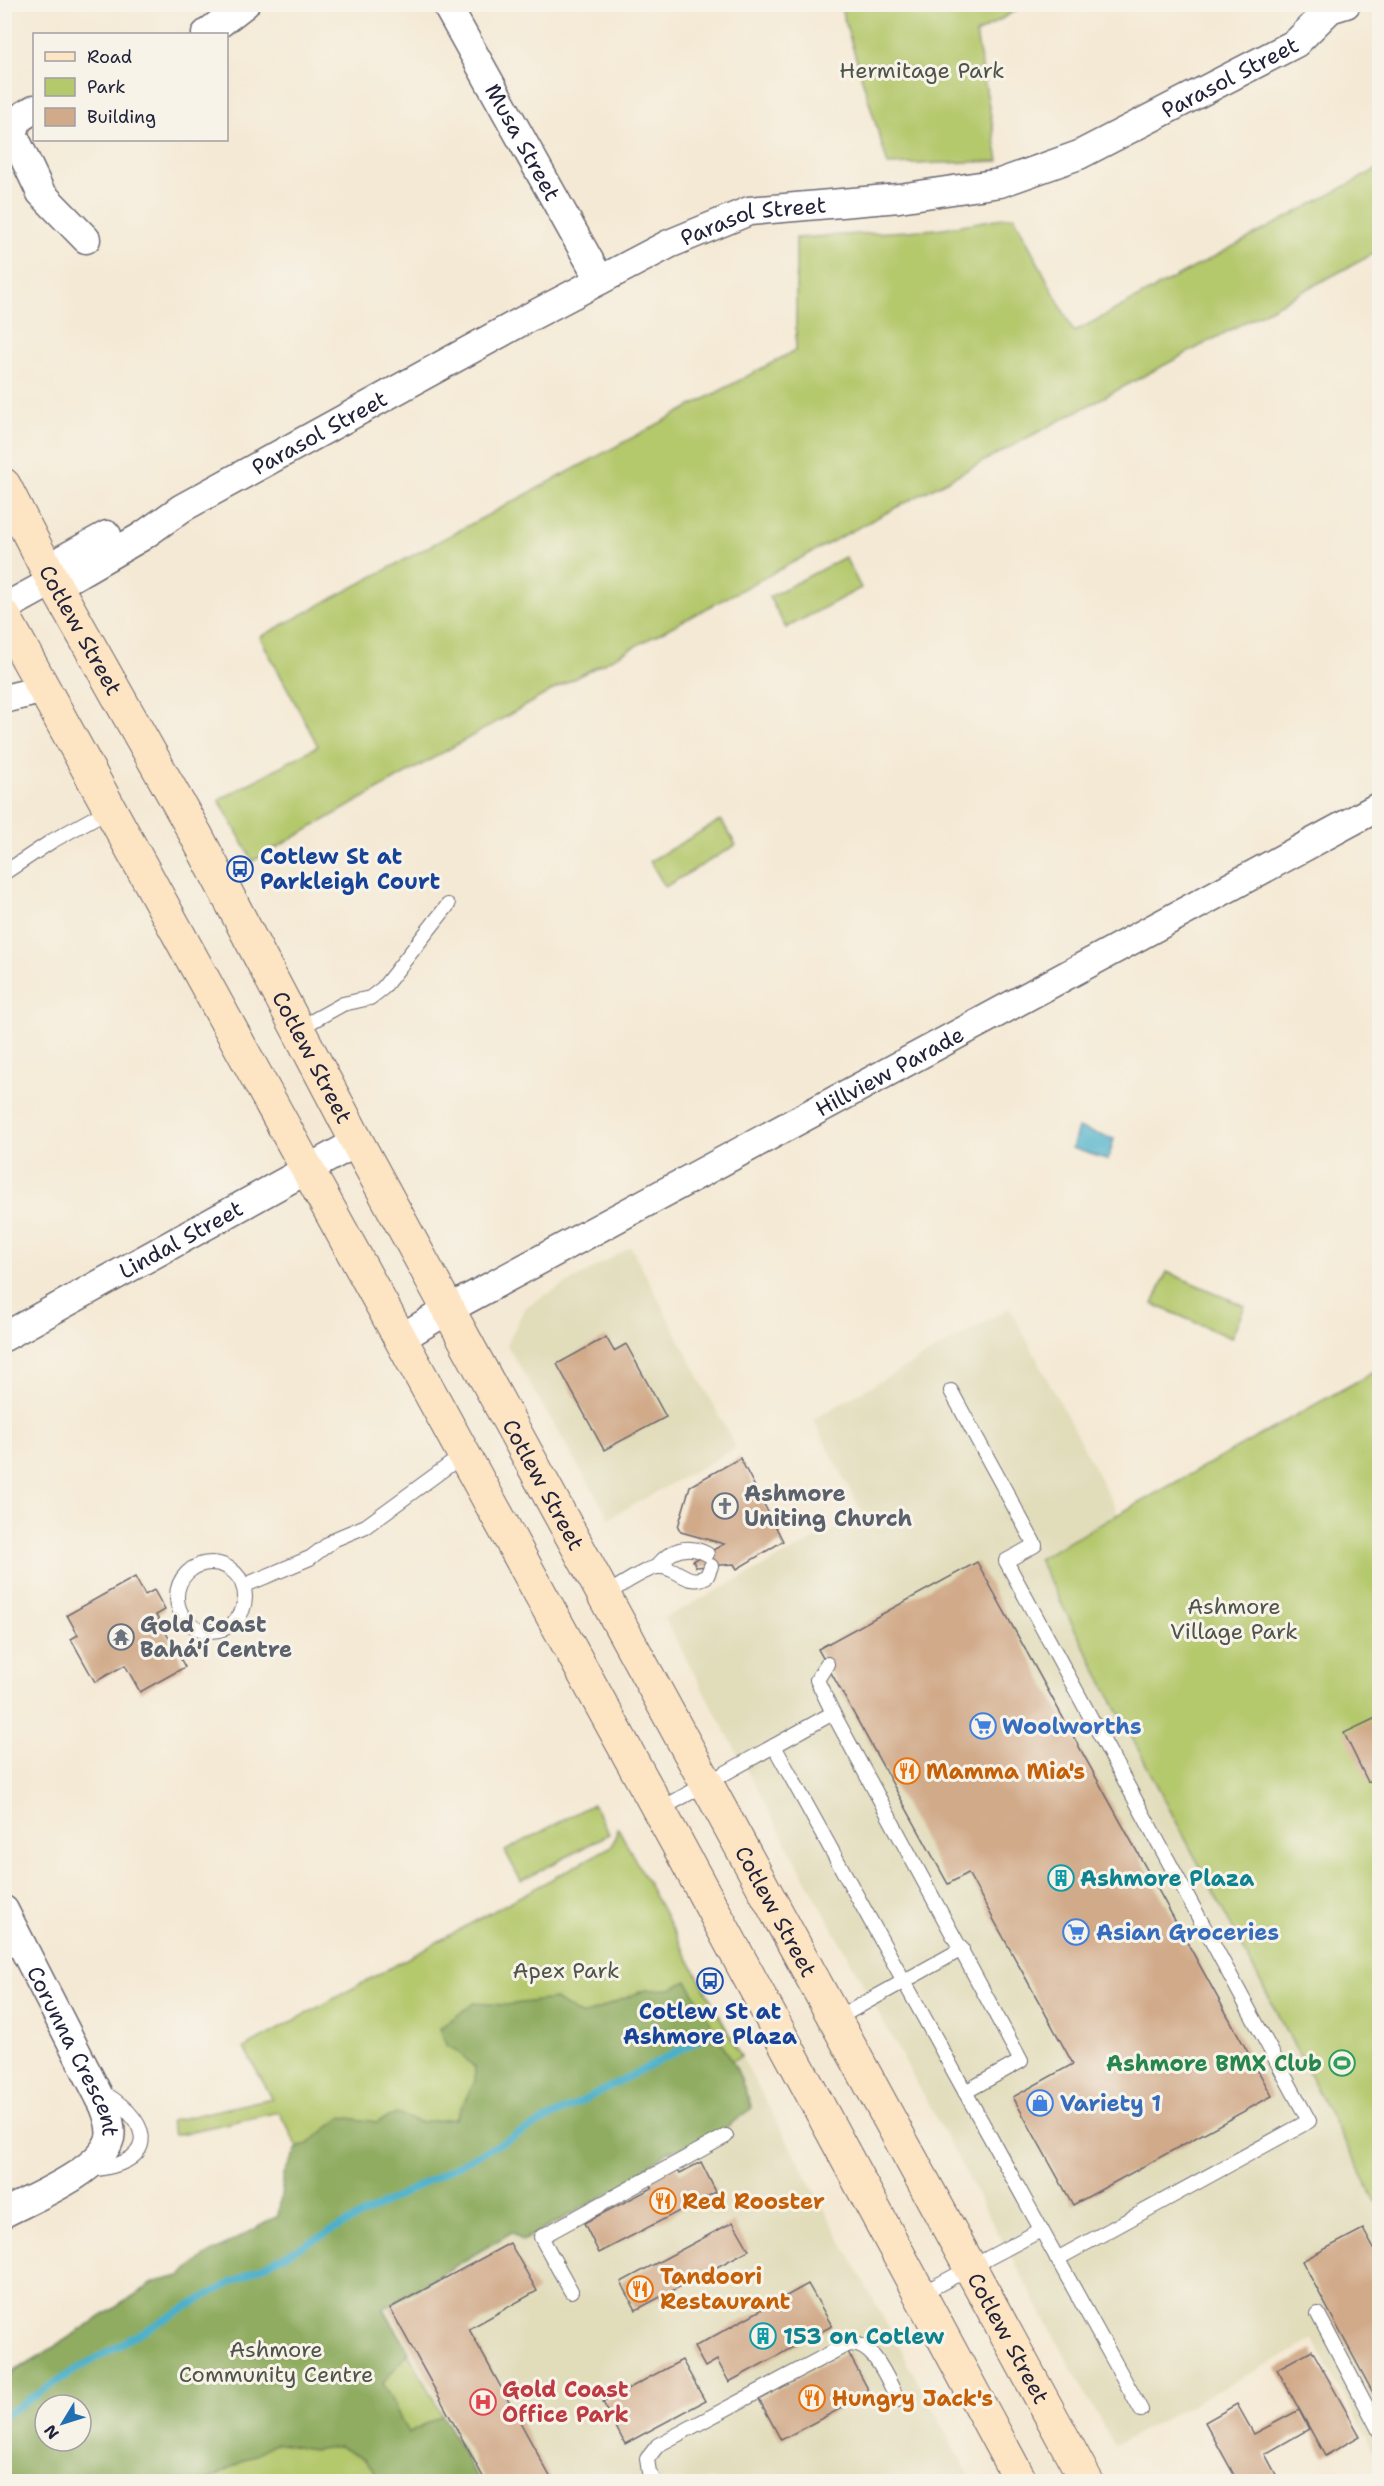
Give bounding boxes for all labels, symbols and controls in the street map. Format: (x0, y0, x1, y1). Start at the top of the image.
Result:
street label: Parasol Street (1157, 30, 1303, 125)
legend (33, 33, 228, 141)
text: Road (87, 45, 132, 69)
park label: Hermitage Park (839, 56, 1005, 85)
text: Park (87, 75, 126, 99)
street label: Musa Street (478, 78, 567, 206)
text: Building (87, 105, 156, 129)
street label: Parasol Street (676, 190, 827, 253)
street label: Parasol Street (247, 384, 392, 482)
street label: Cotlew Street (32, 560, 128, 701)
place label: Cotlew St at Parkleigh Court (260, 842, 441, 896)
bus stop icon: Cotlew St at Parkleigh Court (225, 854, 255, 884)
street label: Cotlew Street (265, 986, 359, 1128)
street label: Hillview Parade (810, 1020, 969, 1123)
street label: Lindal Street (114, 1194, 248, 1286)
street label: Cotlew Street (496, 1414, 591, 1556)
place label: Ashmore Uniting Church (744, 1479, 913, 1533)
church icon: Ashmore Uniting Church (710, 1491, 740, 1521)
park label: Ashmore Village Park (1170, 1592, 1298, 1646)
place label: Gold Coast Bahá'í Centre (140, 1610, 292, 1664)
temple icon: Gold Coast Bahá'í Centre (106, 1622, 136, 1652)
supermarket icon: Woolworths (968, 1711, 998, 1741)
place label: Woolworths (1002, 1712, 1142, 1741)
restaurant icon: Mamma Mia's (892, 1756, 922, 1786)
place label: Mamma Mia's (926, 1757, 1085, 1786)
street label: Cotlew Street (728, 1841, 823, 1982)
building icon: Ashmore Plaza (1046, 1863, 1076, 1893)
place label: Ashmore Plaza (1080, 1864, 1254, 1893)
supermarket icon: Asian Groceries (1061, 1917, 1091, 1947)
place label: Asian Groceries (1096, 1918, 1279, 1947)
park label: Apex Park (512, 1956, 620, 1985)
street label: Corunna Crescent (20, 1961, 125, 2137)
bus stop icon: Cotlew St at Ashmore Plaza (695, 1966, 725, 1996)
place label: Cotlew St at Ashmore Plaza (623, 1997, 797, 2051)
sports icon: Ashmore BMX Club (1327, 2048, 1357, 2078)
place label: Ashmore BMX Club (1106, 2049, 1322, 2078)
shop icon: Variety 1 (1025, 2088, 1055, 2118)
place label: Variety 1 (1060, 2089, 1161, 2118)
restaurant icon: Red Rooster (648, 2186, 678, 2216)
place label: Red Rooster (682, 2187, 825, 2216)
place label: Tandoori Restaurant (660, 2262, 791, 2316)
street label: Cotlew Street (961, 2268, 1056, 2409)
restaurant icon: Tandoori Restaurant (625, 2274, 655, 2304)
building icon: 153 on Cotlew (748, 2321, 778, 2351)
place label: 153 on Cotlew (783, 2322, 944, 2351)
park label: Ashmore Community Centre (179, 2335, 373, 2389)
place label: Gold Coast Office Park (502, 2375, 629, 2429)
restaurant icon: Hungry Jack's (797, 2383, 827, 2413)
place label: Hungry Jack's (832, 2384, 993, 2413)
hospital icon: Gold Coast Office Park (468, 2387, 498, 2417)
north arrow (33, 2393, 93, 2453)
text: N (39, 2420, 64, 2443)

